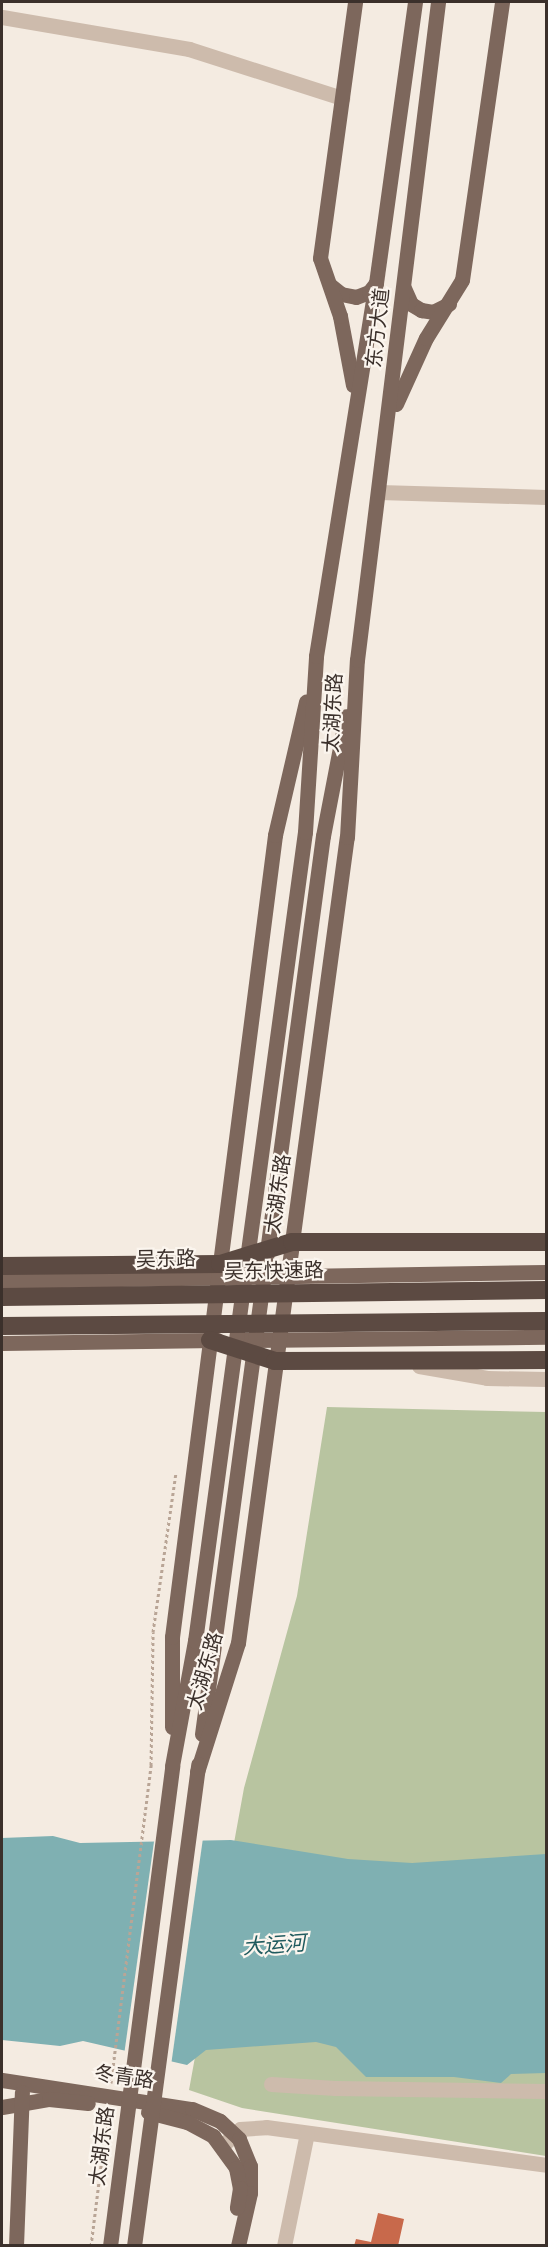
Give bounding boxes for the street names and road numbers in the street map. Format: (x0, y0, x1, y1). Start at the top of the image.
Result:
street label: 东方大道 (362, 287, 394, 369)
street label: 太湖东路 (319, 672, 347, 754)
street label: 太湖东路 (261, 1153, 295, 1235)
street label: 吴东路 (136, 1246, 196, 1272)
street label: 吴东快速路 (224, 1258, 324, 1284)
street label: 太湖东路 (182, 1629, 228, 1713)
street label: 冬青路 (93, 2061, 155, 2093)
street label: 太湖东路 (85, 2105, 119, 2187)

